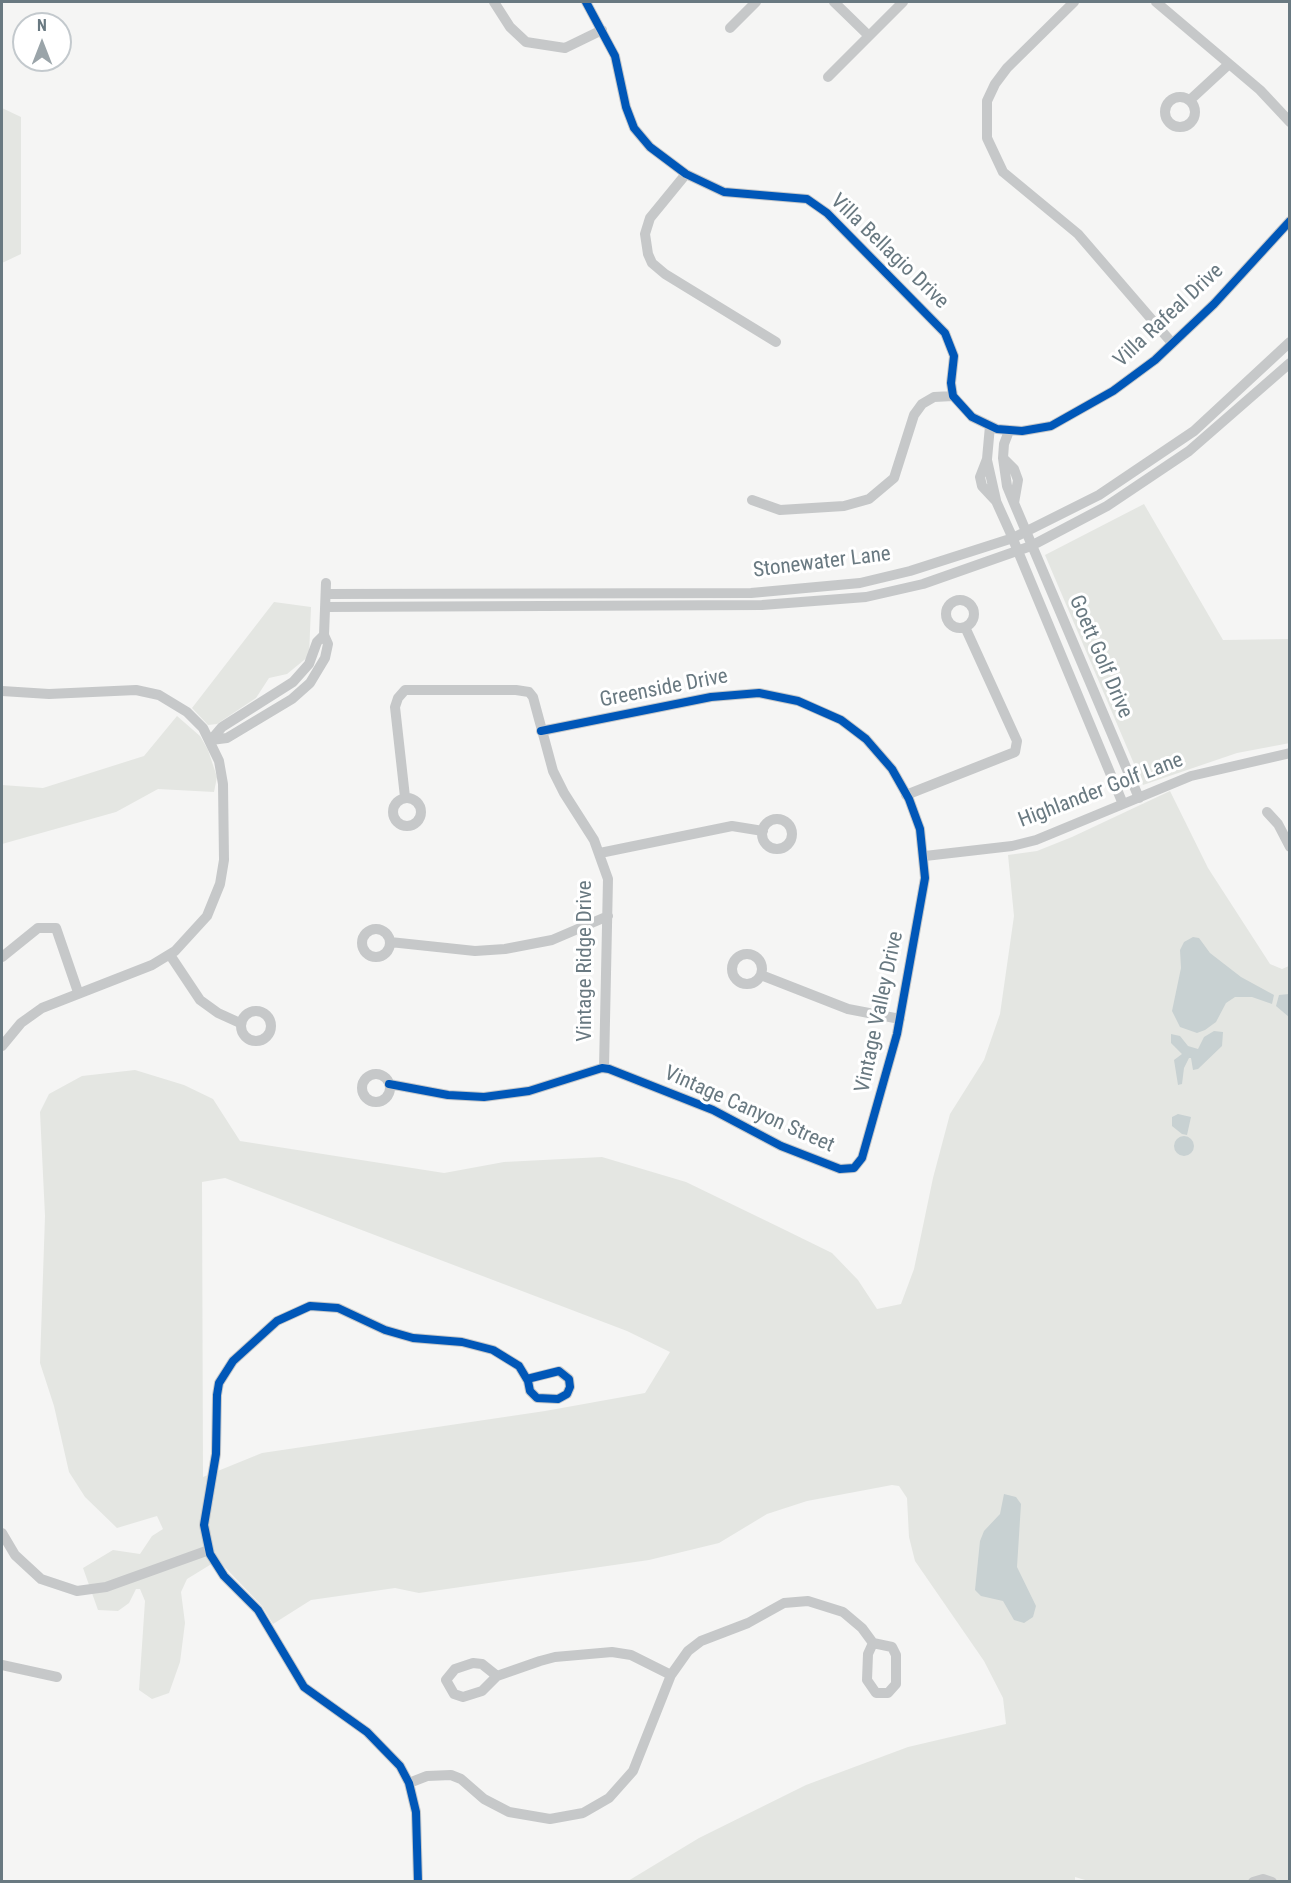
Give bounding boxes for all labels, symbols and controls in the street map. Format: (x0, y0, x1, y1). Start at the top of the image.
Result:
north arrow (12, 12, 72, 72)
text: N (37, 16, 47, 35)
street label: Villa Bellagio Drive (825, 189, 953, 315)
street label: Villa Rafeal Drive (1109, 259, 1229, 373)
street label: Stonewater Lane (752, 542, 892, 584)
street label: Goett Golf Drive (1063, 592, 1137, 722)
street label: Greenside Drive (598, 664, 730, 714)
street label: Highlander Golf Lane (1015, 748, 1187, 834)
street label: Vintage Ridge Drive (573, 880, 599, 1042)
street label: Vintage Valley Drive (851, 929, 909, 1095)
street label: Vintage Canyon Street (660, 1061, 838, 1159)

